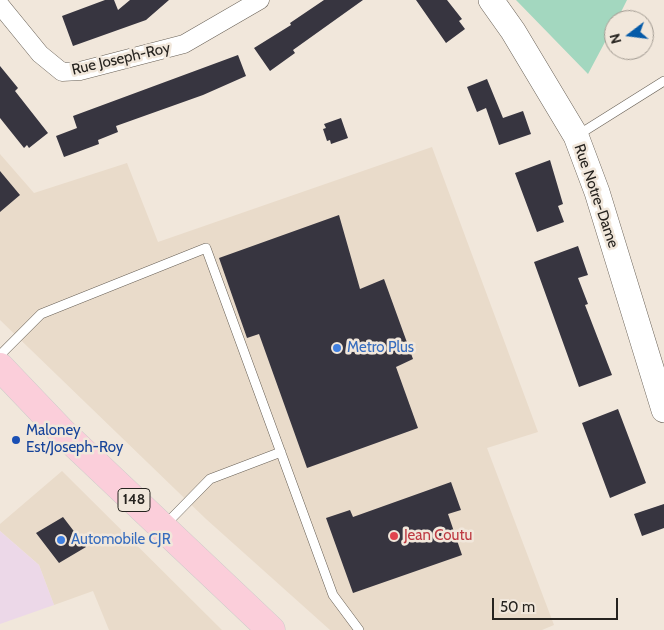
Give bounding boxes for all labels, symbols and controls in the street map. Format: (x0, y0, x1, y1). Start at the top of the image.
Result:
north arrow (604, 10, 654, 60)
text: N (606, 32, 625, 46)
street label: Rue Joseph-Roy (70, 39, 172, 79)
street label: Rue Notre-Dame (570, 142, 622, 250)
place label: Metro Plus (347, 339, 414, 357)
marker: Metro Plus (331, 342, 343, 354)
place label: Maloney Est/Joseph-Roy (26, 422, 123, 457)
marker: Maloney Est/Joseph-Roy (10, 434, 22, 446)
road number: 148 (118, 488, 150, 512)
place label: Jean Coutu (404, 527, 472, 545)
marker: Jean Coutu (388, 530, 400, 542)
place label: Automobile CJR (71, 531, 171, 549)
marker: Automobile CJR (55, 534, 67, 546)
scale bar (494, 588, 620, 620)
text: 50 m (500, 598, 535, 616)

